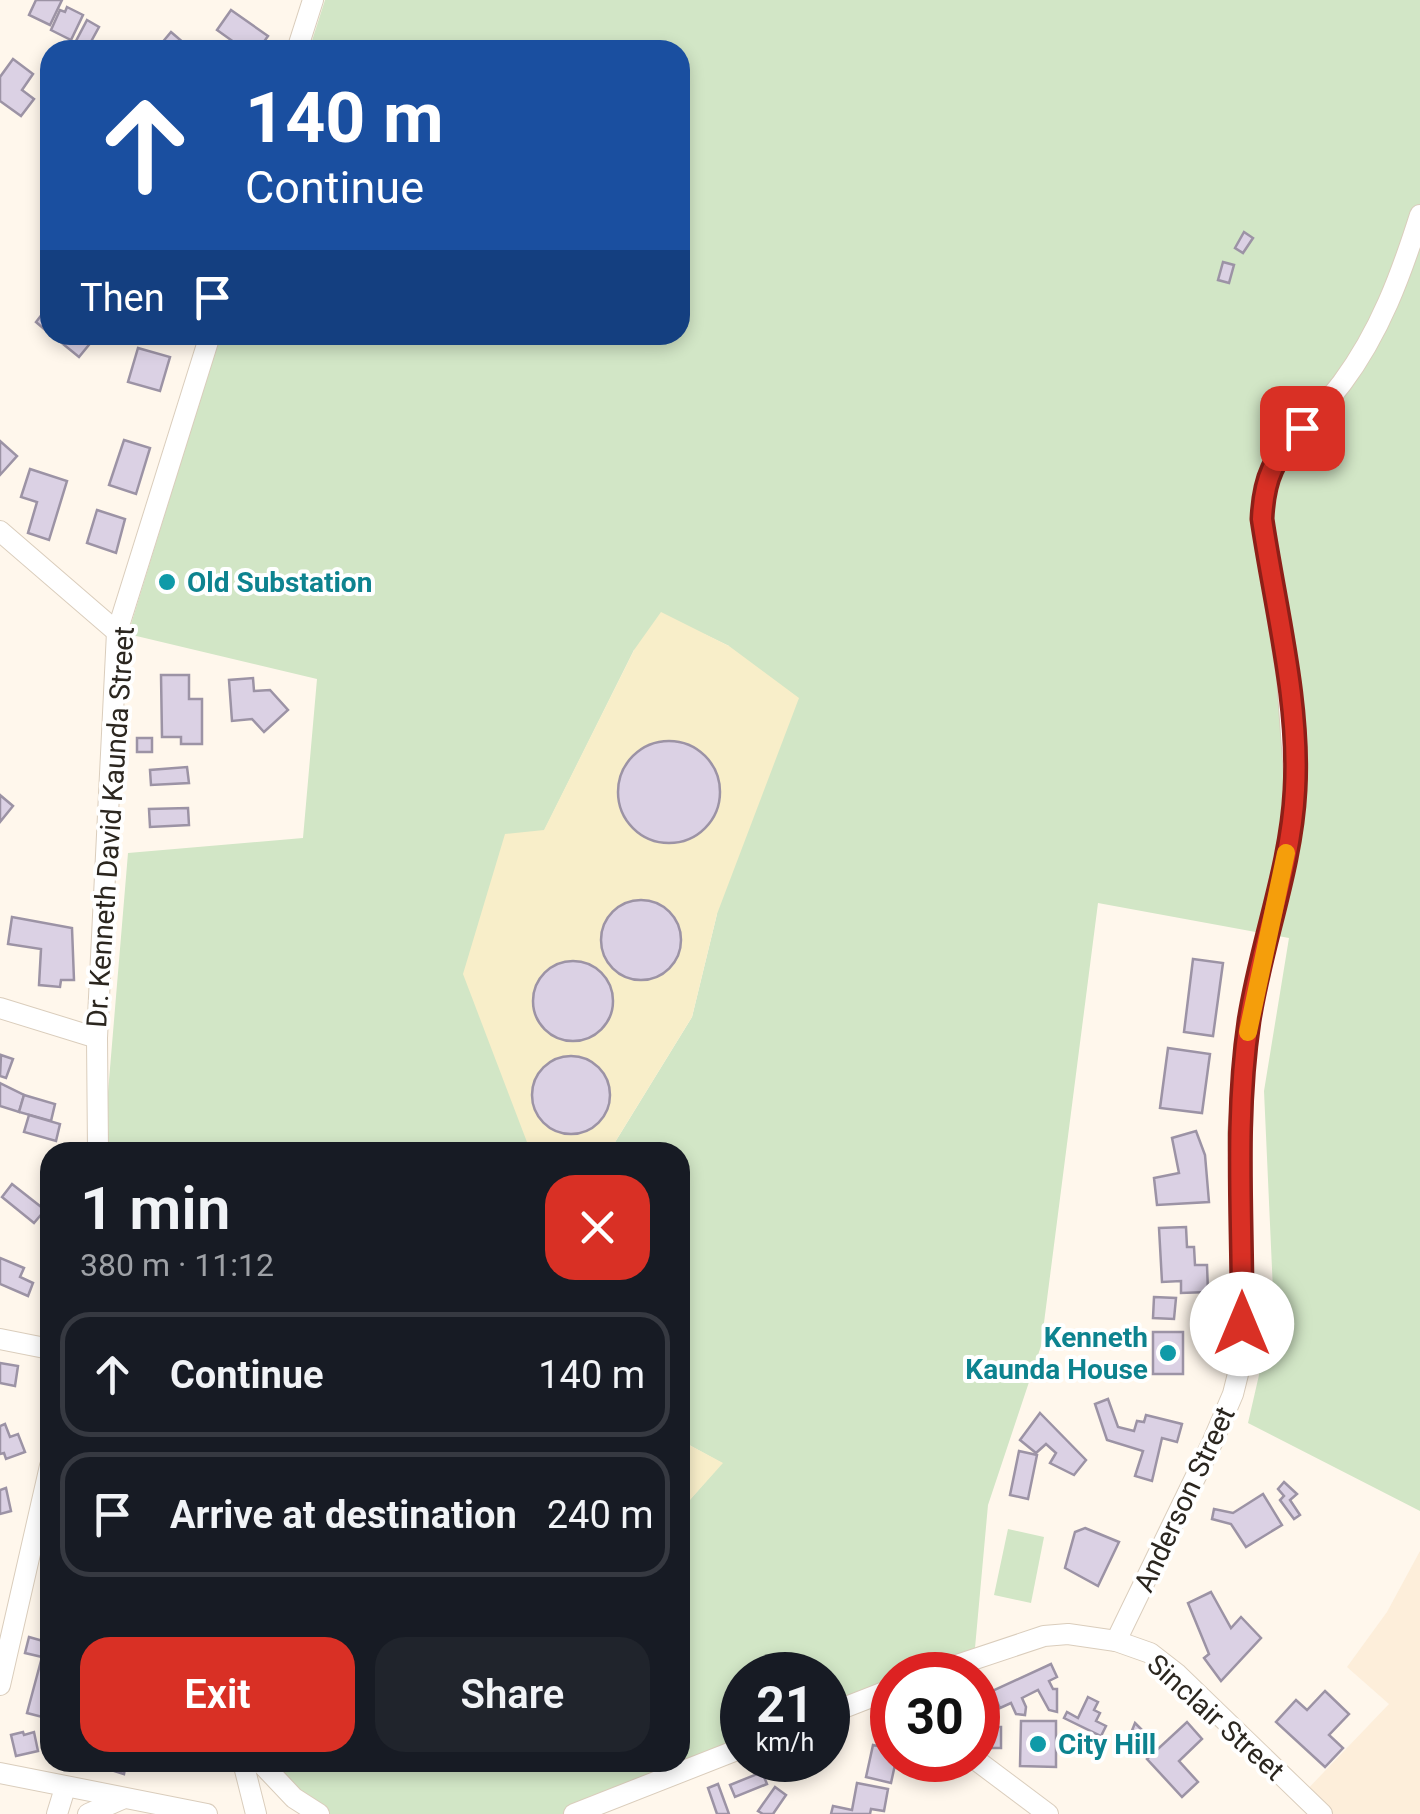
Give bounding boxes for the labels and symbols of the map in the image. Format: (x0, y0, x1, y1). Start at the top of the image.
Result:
pin (1260, 386, 1345, 471)
place label: Old Substation (187, 566, 372, 599)
marker: Old Substation (156, 571, 178, 593)
street label: Dr. Kenneth David Kaunda Street (80, 625, 141, 1029)
position arrow (1190, 1272, 1294, 1376)
place label: Kenneth Kaunda House (965, 1321, 1148, 1386)
marker: Kenneth Kaunda House (1157, 1342, 1179, 1364)
street label: Anderson Street (1127, 1401, 1242, 1597)
street label: Sinclair Street (1140, 1647, 1291, 1787)
speed limit sign: 30 (870, 1652, 1000, 1782)
place label: City Hill (1058, 1728, 1156, 1761)
marker: City Hill (1027, 1733, 1049, 1755)

